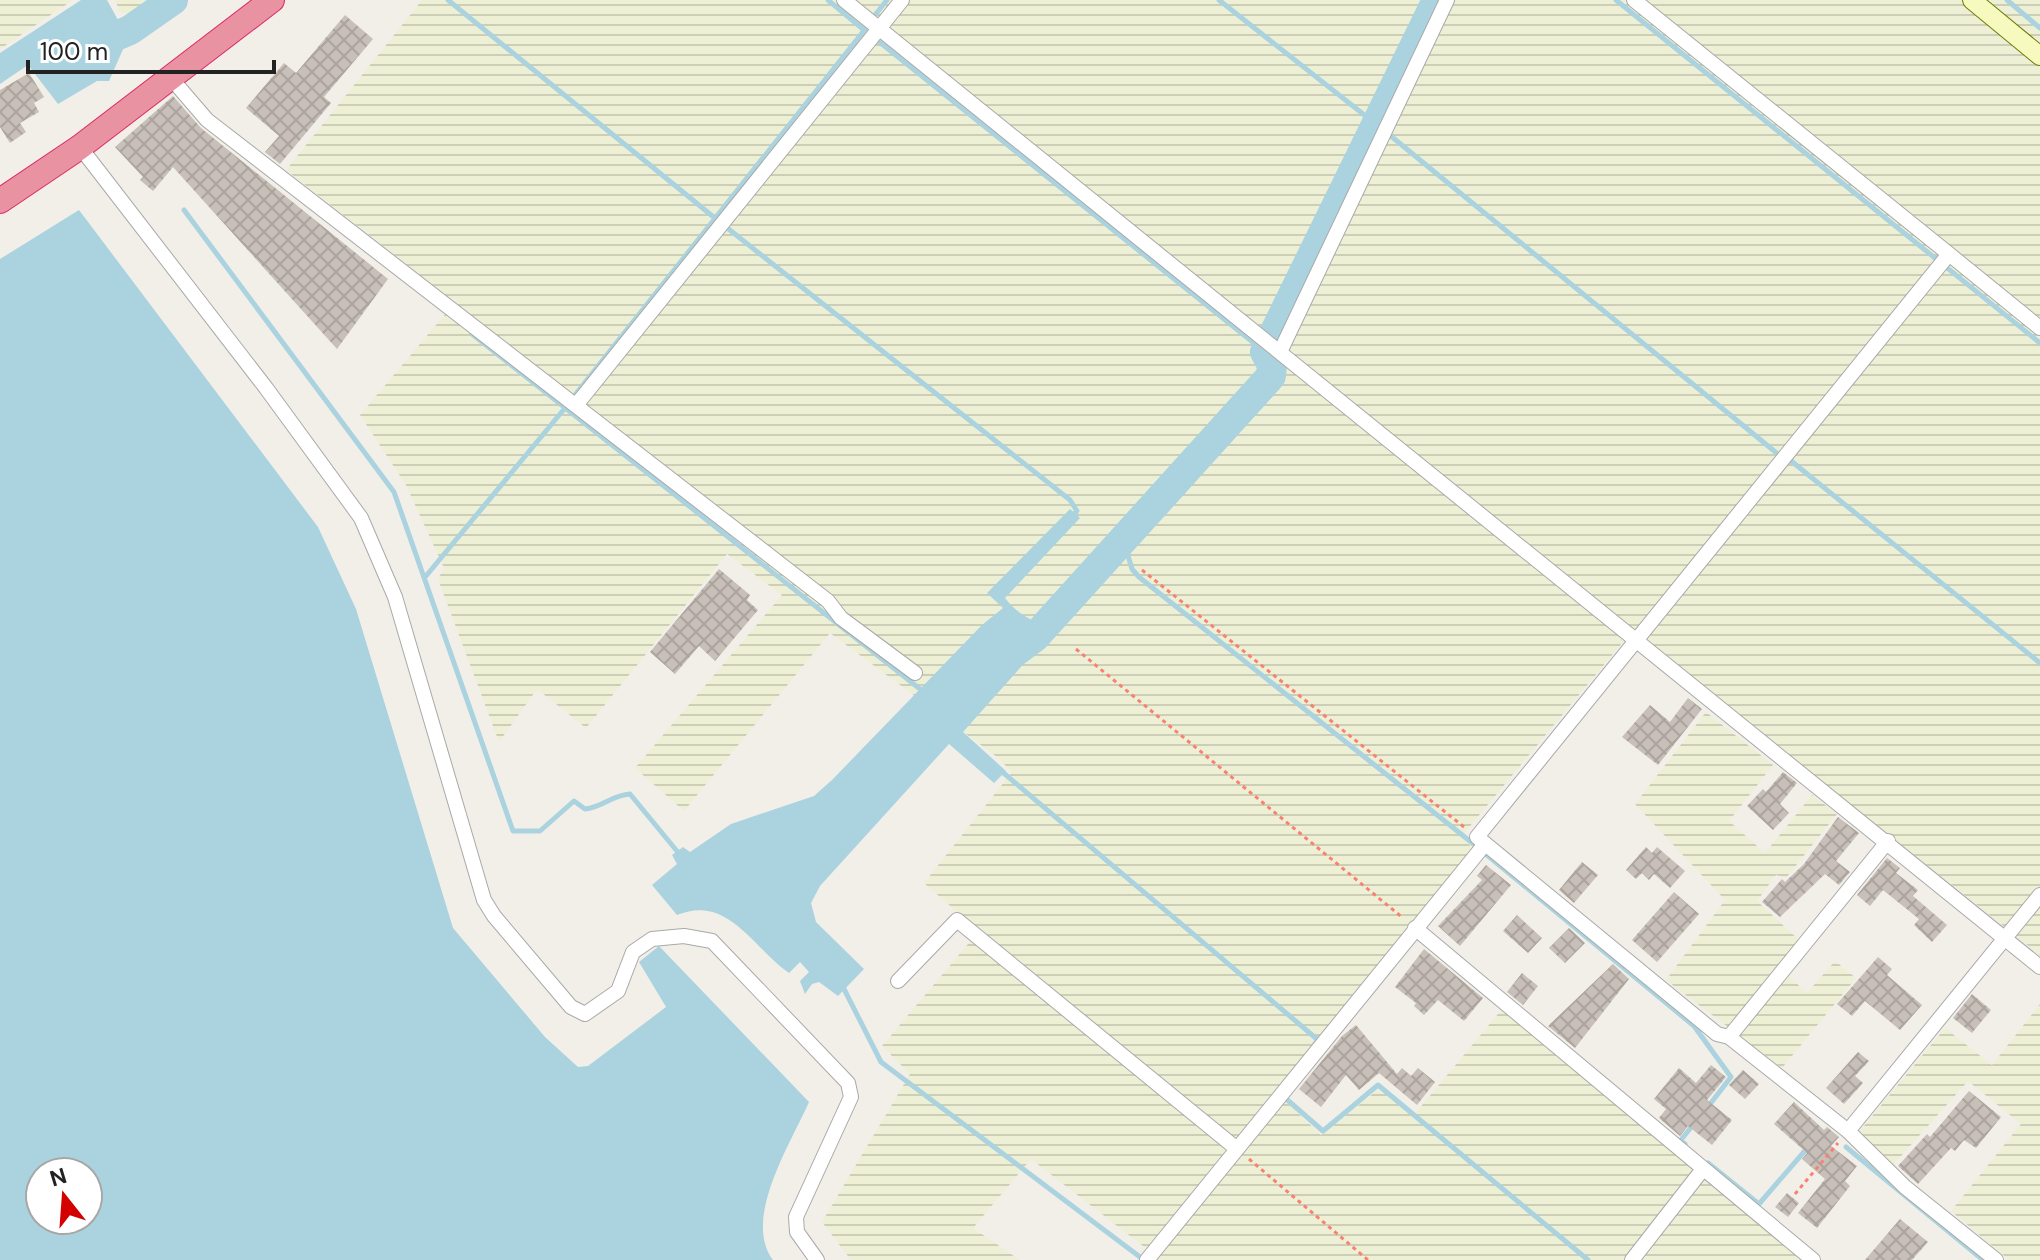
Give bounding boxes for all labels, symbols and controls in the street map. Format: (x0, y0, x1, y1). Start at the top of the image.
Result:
scale bar (28, 24, 274, 74)
text: 100 m (40, 36, 108, 67)
north arrow (24, 1156, 104, 1236)
text: N (46, 1161, 70, 1194)

